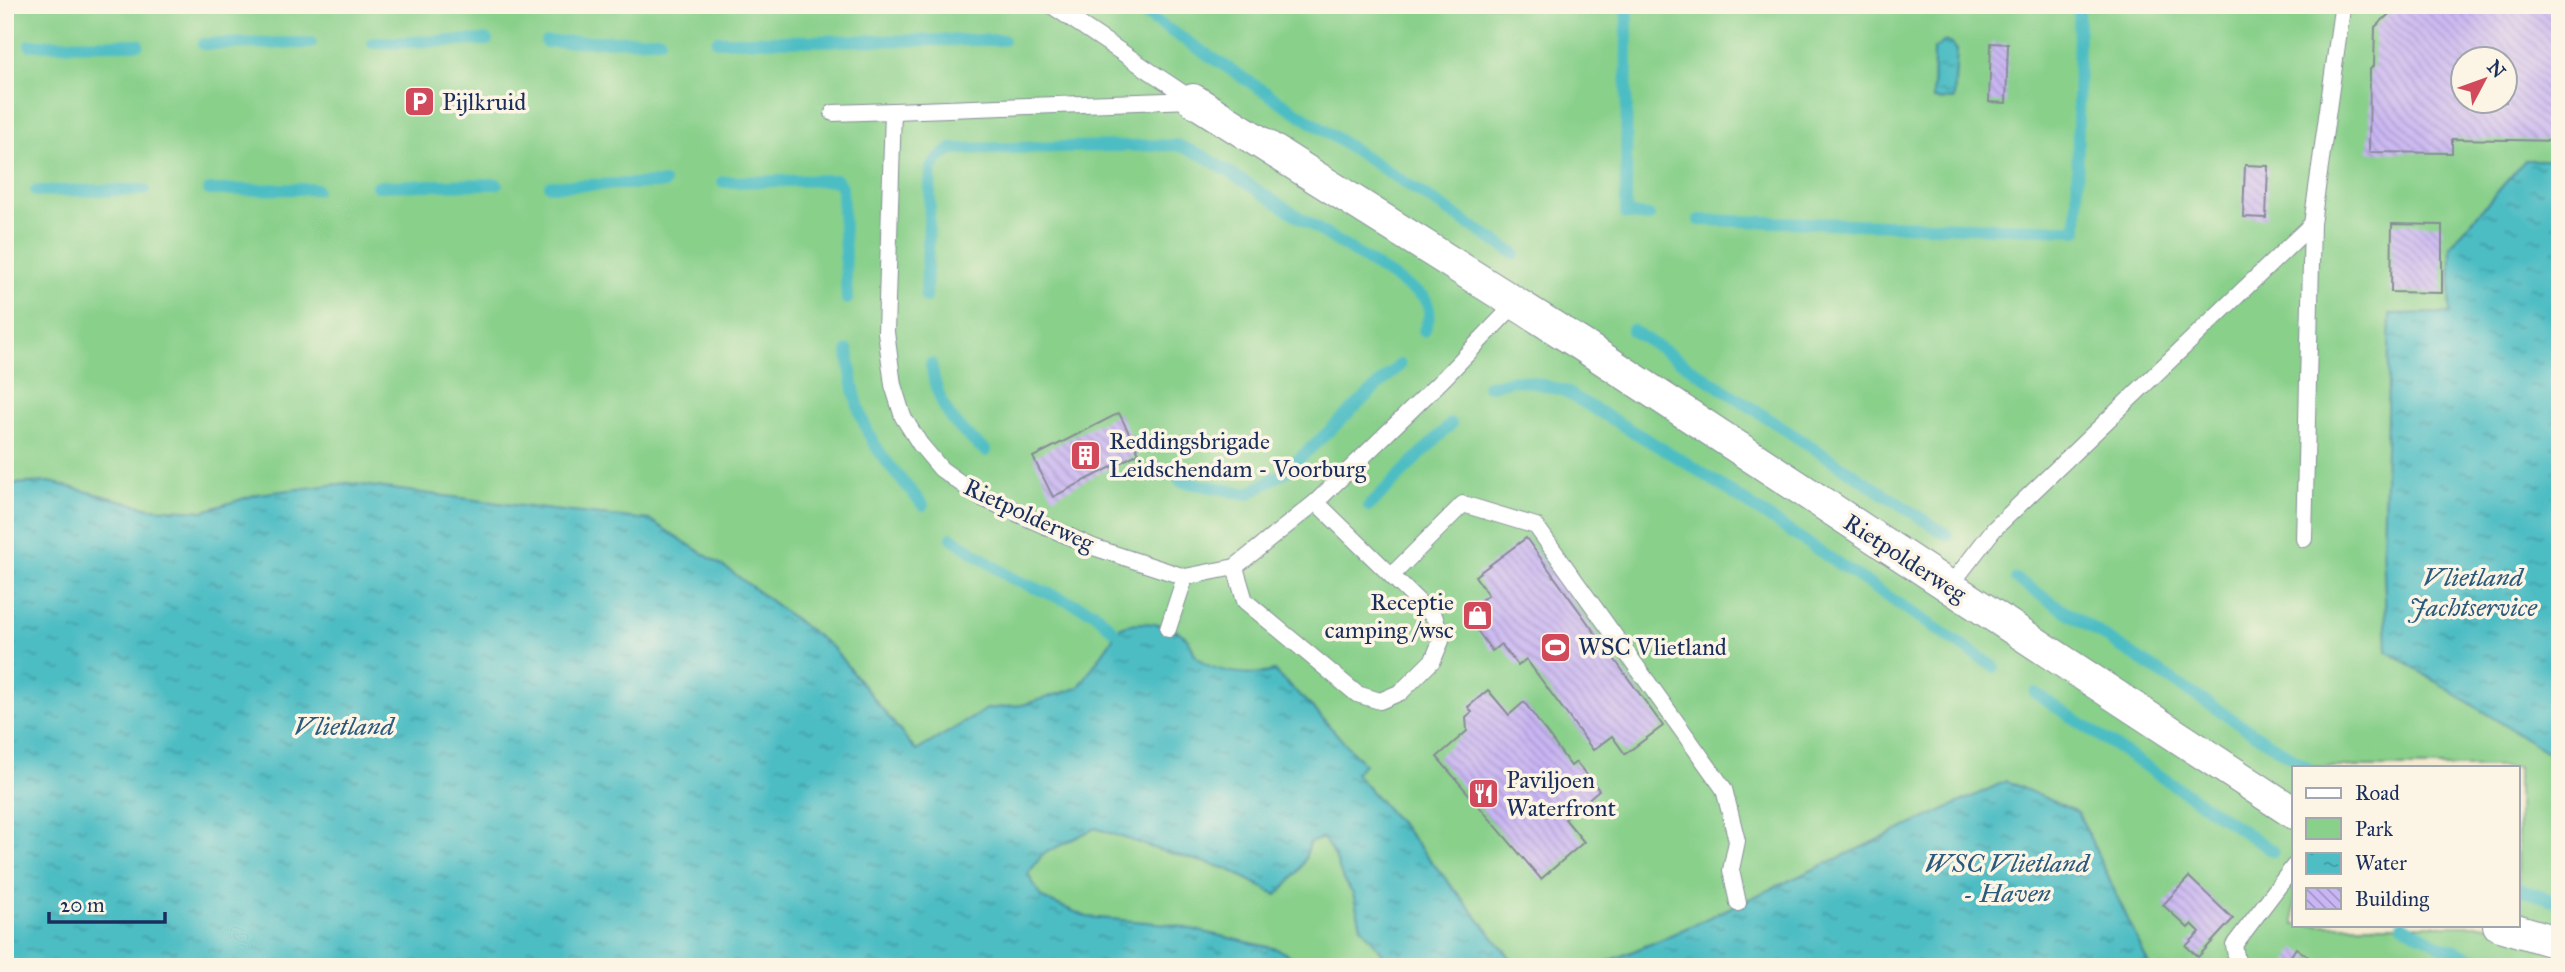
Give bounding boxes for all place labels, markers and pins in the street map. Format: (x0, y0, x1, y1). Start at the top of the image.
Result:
parking icon: Pijlkruid (402, 85, 436, 119)
place label: Pijlkruid (442, 87, 526, 117)
place label: Reddingsbrigade Leidschendam - Voorburg (1109, 426, 1367, 484)
building icon: Reddingsbrigade Leidschendam - Voorburg (1069, 438, 1103, 472)
place label: Receptie camping /wsc (1325, 587, 1454, 645)
shop icon: Receptie camping /wsc (1460, 599, 1494, 633)
sports icon: WSC Vlietland (1538, 630, 1572, 664)
place label: WSC Vlietland (1578, 632, 1727, 662)
place label: Paviljoen Waterfront (1506, 765, 1616, 823)
restaurant icon: Paviljoen Waterfront (1466, 777, 1500, 811)

